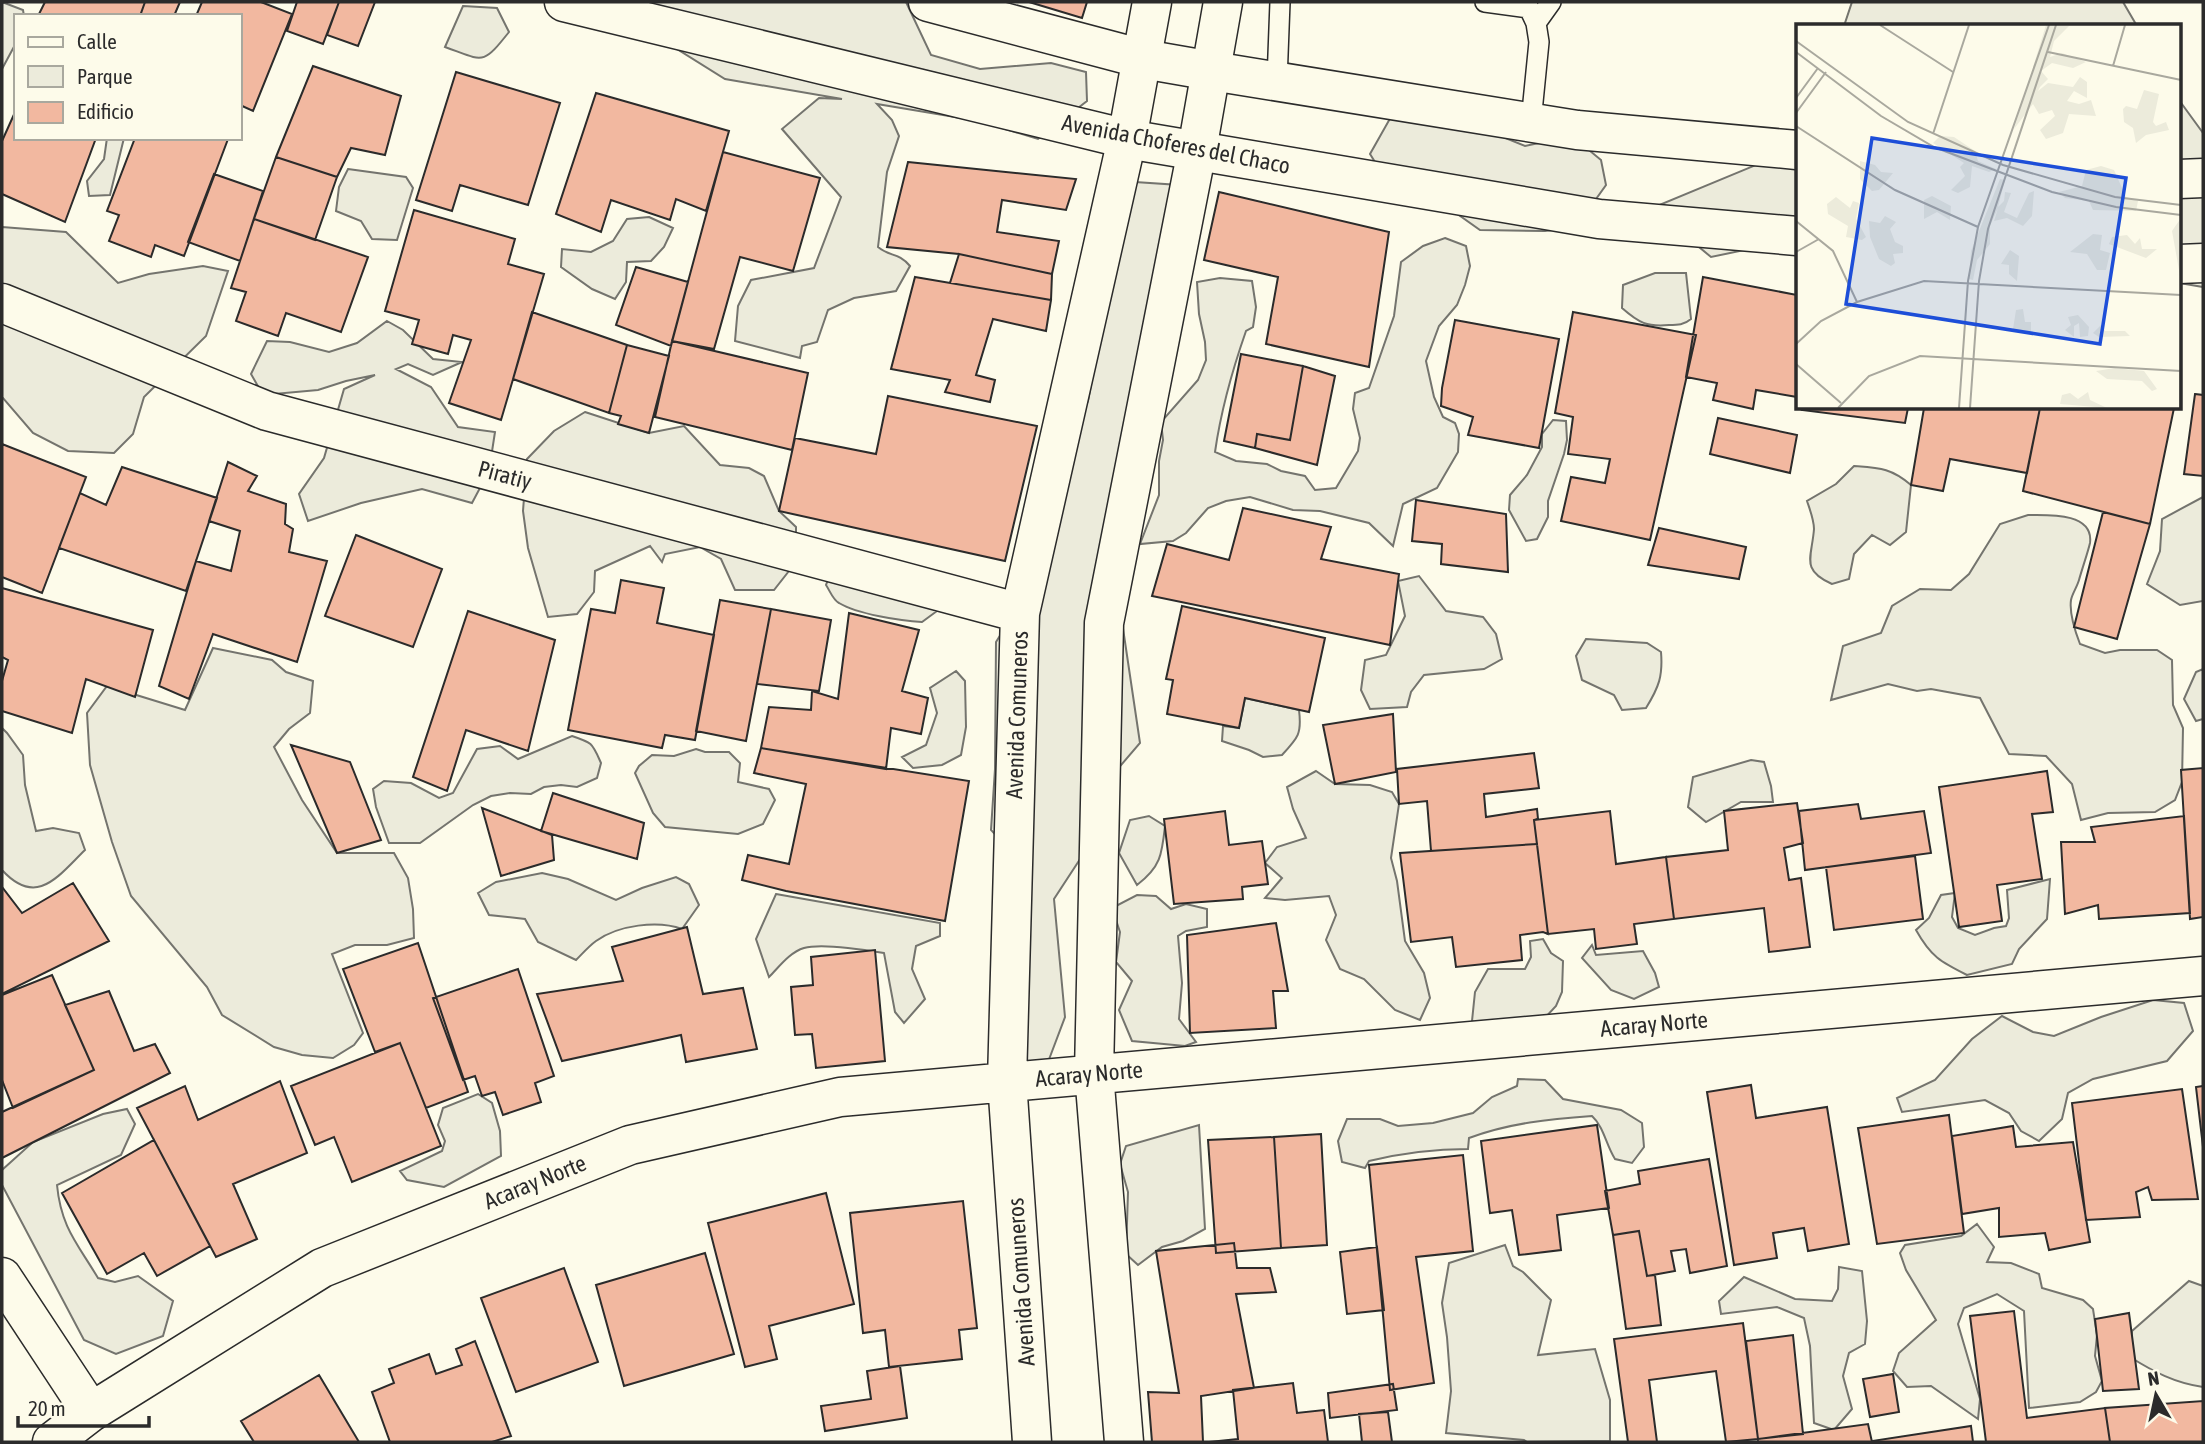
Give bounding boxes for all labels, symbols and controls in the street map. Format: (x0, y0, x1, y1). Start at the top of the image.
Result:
legend (14, 14, 242, 140)
inset map (1796, 24, 2180, 410)
text: Calle (77, 29, 117, 53)
text: Parque (77, 64, 132, 88)
text: Edificio (77, 99, 134, 123)
street label: Avenida Choferes del Chaco (1060, 109, 1292, 179)
street label: Piratiy (475, 455, 535, 495)
street label: Avenida Comuneros (1001, 630, 1033, 800)
street label: Acaray Norte (1599, 1006, 1709, 1042)
street label: Acaray Norte (1034, 1056, 1144, 1092)
street label: Acaray Norte (480, 1150, 590, 1214)
street label: Avenida Comuneros (1002, 1197, 1040, 1367)
north arrow (2121, 1360, 2191, 1430)
text: N (2146, 1366, 2161, 1390)
scale bar (18, 1384, 149, 1428)
text: 20 m (28, 1396, 66, 1420)

